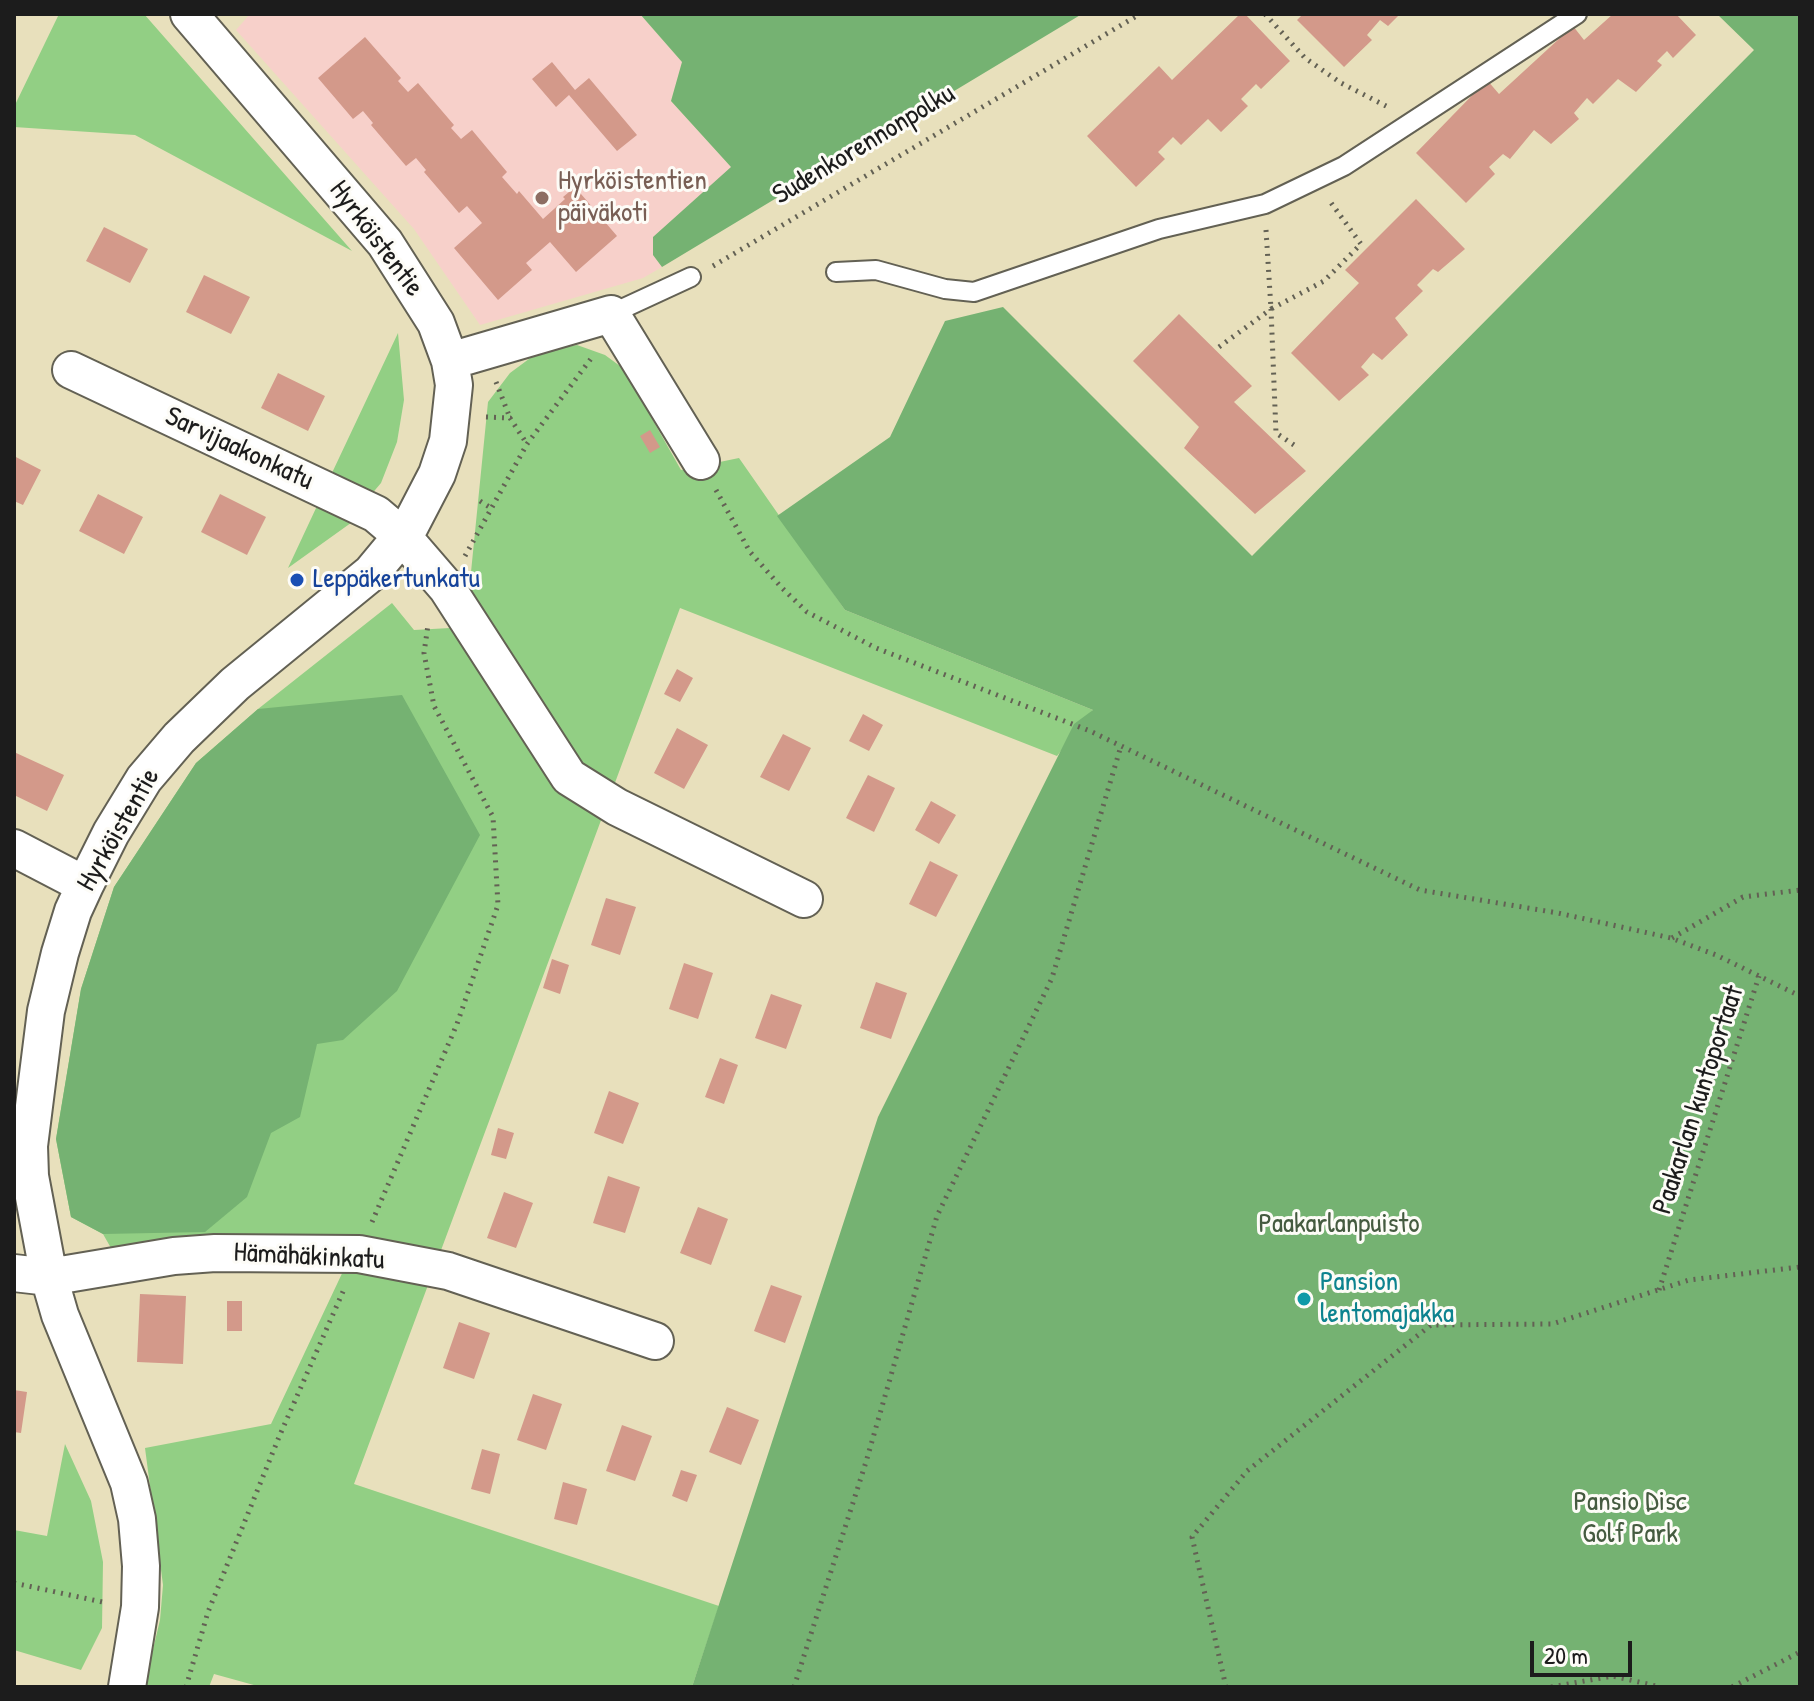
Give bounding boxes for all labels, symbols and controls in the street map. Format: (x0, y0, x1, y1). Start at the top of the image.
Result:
street label: Sudenkorennonpolku (767, 77, 961, 213)
place label: Hyrköistentien päiväkoti (558, 165, 707, 231)
street label: Hyrköistentie (322, 175, 430, 303)
marker: Hyrköistentien päiväkoti (533, 189, 551, 207)
street label: Sarvijaakonkatu (160, 400, 318, 498)
place label: Leppäkertunkatu (313, 563, 480, 597)
marker: Leppäkertunkatu (288, 571, 306, 589)
street label: Hyrköistentie (70, 763, 168, 897)
street label: Paakarlan kuntoportaat (1646, 982, 1752, 1218)
park label: Paakarlanpuisto (1258, 1208, 1420, 1242)
street label: Hämähäkinkatu (233, 1236, 385, 1278)
place label: Pansion lentomajakka (1320, 1266, 1454, 1332)
marker: Pansion lentomajakka (1295, 1290, 1313, 1308)
park label: Pansio Disc Golf Park (1573, 1486, 1687, 1552)
scale bar (1534, 1625, 1636, 1675)
text: 20 m (1544, 1639, 1588, 1671)

